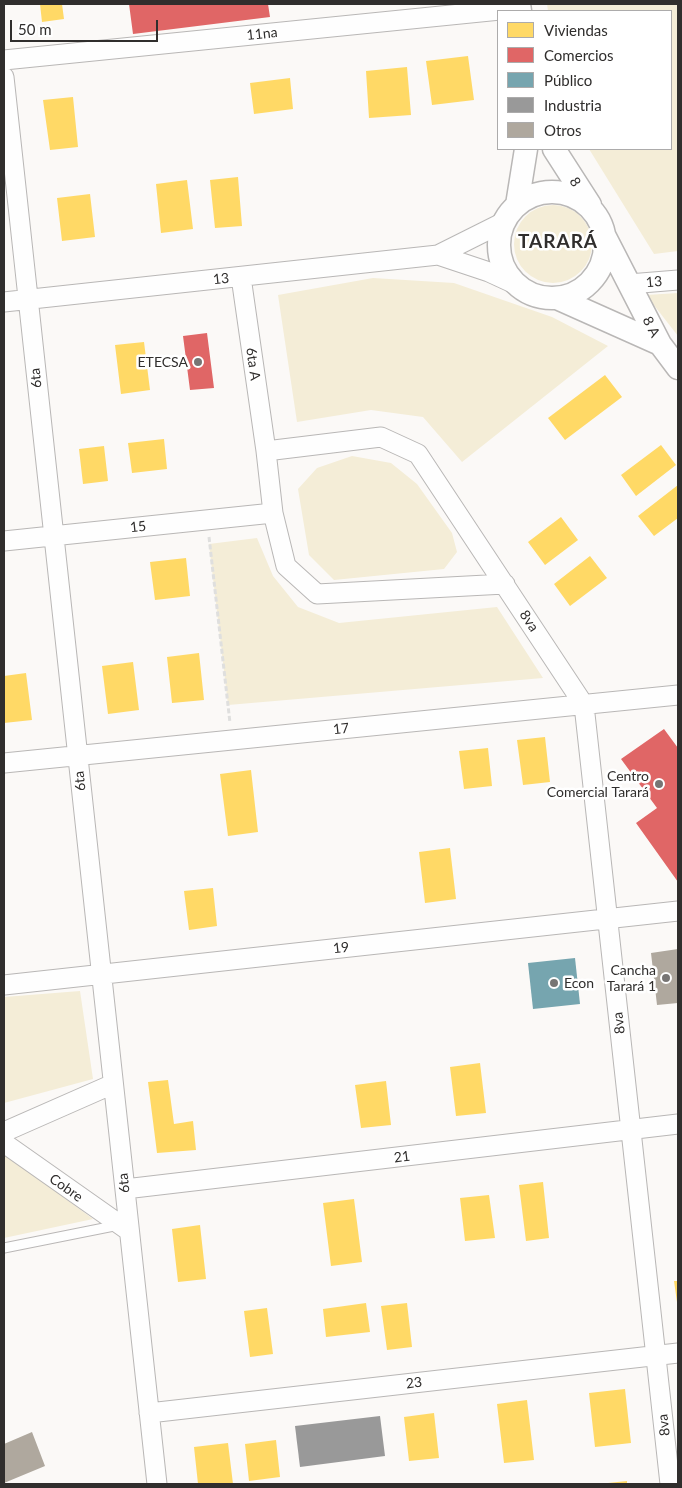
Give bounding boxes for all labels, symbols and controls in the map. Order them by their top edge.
scale bar [12,10,160,42]
legend [497,10,672,150]
text: 50 m [18,20,52,38]
text: Viviendas [544,21,608,39]
street label: 11na [246,24,278,44]
text: Comercios [544,46,614,64]
text: Público [544,71,592,89]
text: Industria [544,96,602,114]
text: Otros [544,121,582,139]
street label: 8 [566,174,584,190]
district label: TARARÁ [517,231,599,253]
street label: 13 [212,270,230,288]
street label: 13 [645,273,663,291]
street label: 8 A [639,314,663,340]
street label: 6ta A [242,346,264,382]
place label: ETECSA [138,354,188,370]
marker: ETECSA [192,356,204,368]
street label: 6ta [27,367,45,389]
street label: 15 [129,518,147,536]
street label: 8va [516,607,542,635]
street label: 17 [332,720,350,738]
place label: Centro Comercial Tarará [547,768,649,800]
street label: 6ta [71,770,89,792]
marker: Centro Comercial Tarará [653,778,665,790]
street label: 19 [332,939,350,957]
place label: Cancha Tarará 1 [607,962,656,994]
marker: Cancha Tarará 1 [660,972,672,984]
place label: Econ [564,975,594,991]
marker: Econ [548,977,560,989]
street label: 8va [609,1011,629,1035]
street label: 21 [393,1148,411,1166]
street label: Cobre [46,1170,86,1206]
street label: 6ta [115,1172,133,1194]
street label: 23 [405,1374,423,1392]
street label: 8va [654,1413,674,1437]

